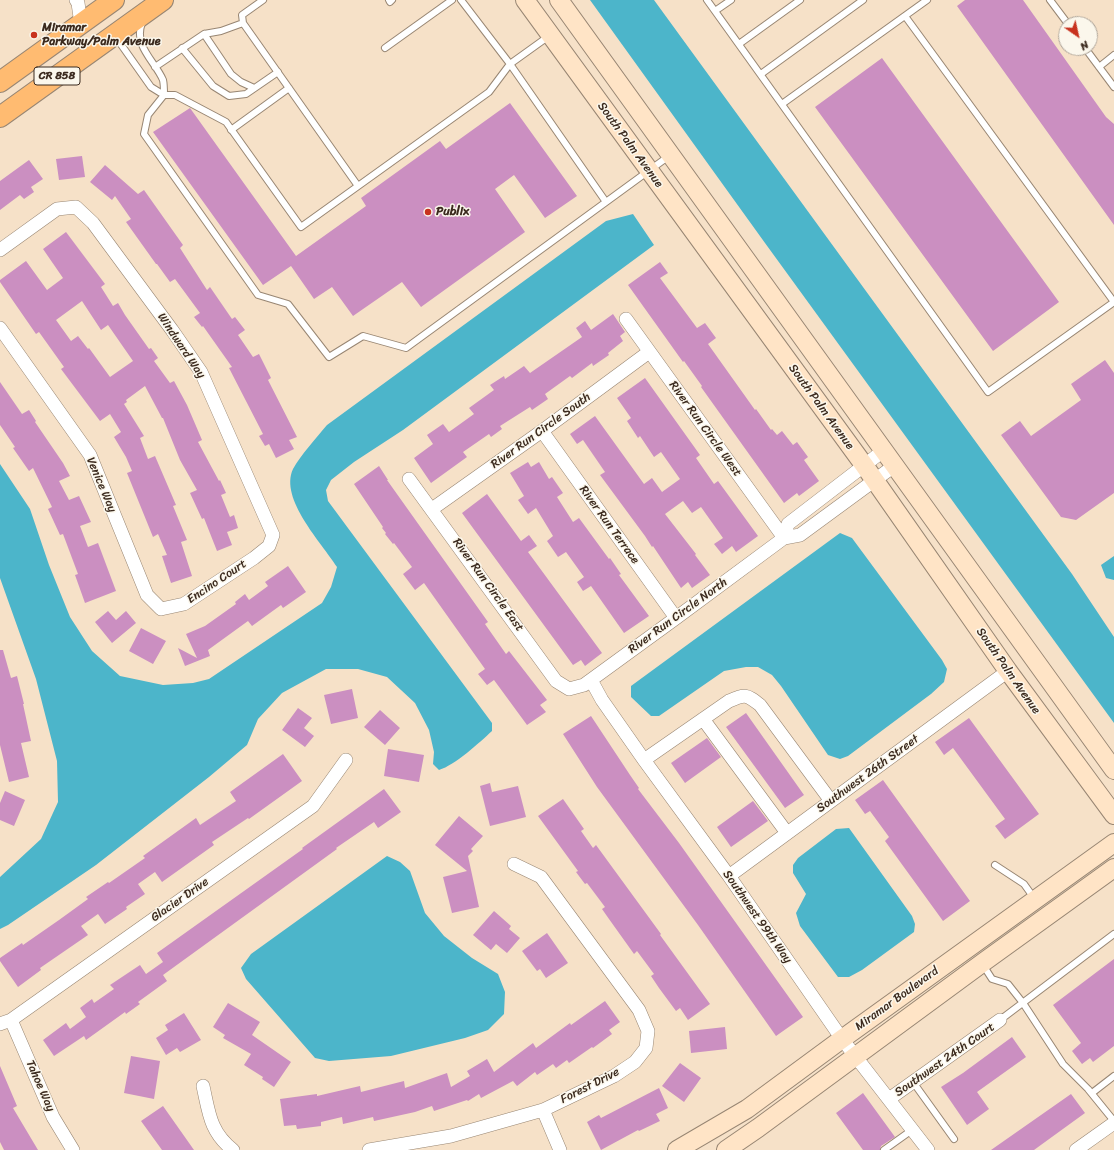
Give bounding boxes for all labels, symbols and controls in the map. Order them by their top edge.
north arrow [1058,16,1098,56]
place label: Miramar Parkway/Palm Avenue [42,21,160,49]
marker: Miramar Parkway/Palm Avenue [29,30,39,40]
text: N [1076,36,1093,56]
road number: CR 858 [34,67,80,85]
street label: South Palm Avenue [594,99,666,191]
place label: Publix [436,205,469,219]
marker: Publix [423,207,433,217]
street label: Windward Way [154,311,208,381]
street label: South Palm Avenue [785,361,857,453]
street label: River Run Circle West [666,379,744,479]
street label: River Run Circle South [488,390,594,472]
street label: Venice Way [83,455,119,515]
street label: River Run Terrace [576,483,642,567]
street label: River Run Circle East [449,536,527,634]
street label: Encino Court [185,557,249,607]
street label: River Run Circle North [626,575,730,657]
street label: South Palm Avenue [973,625,1043,717]
street label: Southwest 26th Street [814,732,922,816]
street label: Southwest 99th Way [719,868,795,966]
street label: Glacier Drive [148,875,212,925]
street label: Miramar Boulevard [853,964,941,1034]
street label: Southwest 24th Court [892,1020,998,1100]
street label: Tahoe Way [22,1058,58,1114]
street label: Forest Drive [558,1065,622,1107]

